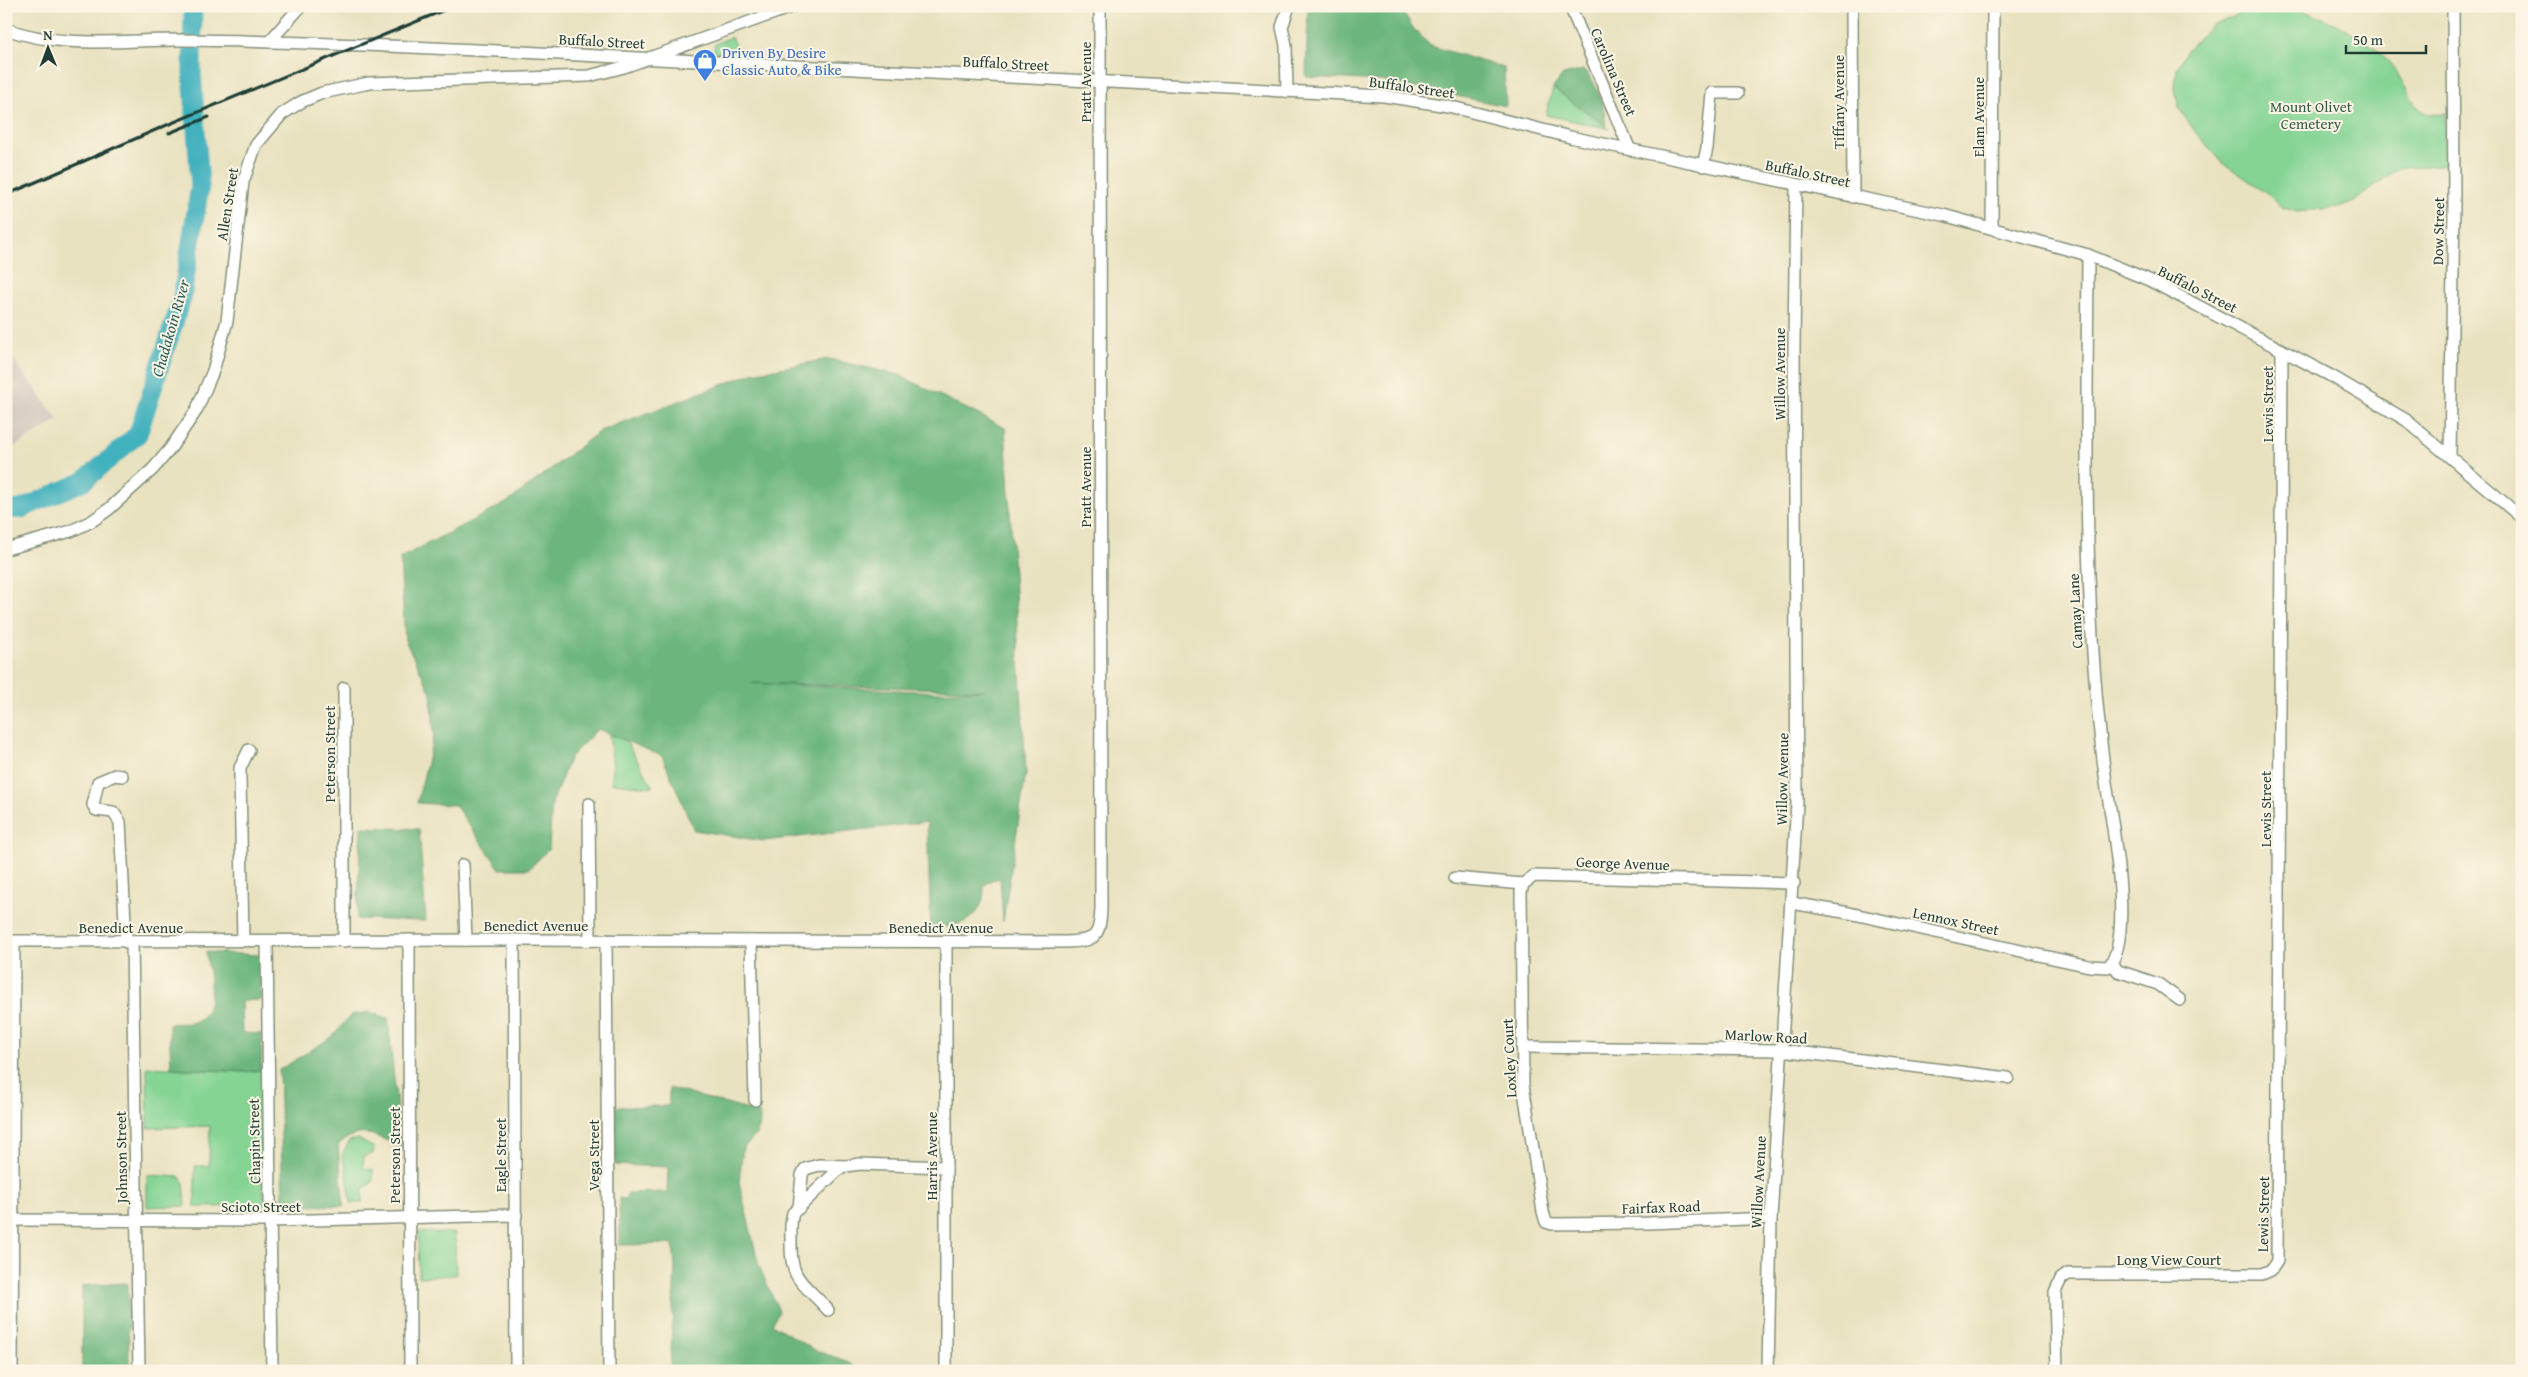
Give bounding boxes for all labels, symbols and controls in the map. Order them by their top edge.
north arrow [22,22,72,72]
scale bar [2346,22,2426,54]
text: N [43,25,53,45]
street label: Carolina Street [1586,25,1642,120]
street label: Buffalo Street [558,28,646,54]
text: 50 m [2353,29,2384,50]
street label: Pratt Avenue [1075,41,1096,123]
place label: Driven By Desire Classic Auto & Bike [722,42,842,80]
shop icon: Driven By Desire Classic Auto & Bike [692,48,718,82]
street label: Buffalo Street [962,50,1050,76]
street label: Tiffany Avenue [1828,55,1849,149]
street label: Buffalo Street [1368,71,1457,104]
street label: Elam Avenue [1968,77,1989,157]
park label: Mount Olivet Cemetery [2270,96,2353,134]
street label: Buffalo Street [1764,154,1853,192]
street label: Allen Street [211,165,243,242]
street label: Dow Street [2427,196,2449,265]
street label: Buffalo Street [2155,260,2242,318]
water label: Chadakoin River [145,276,196,379]
street label: Willow Avenue [1769,328,1790,420]
street label: Lewis Street [2257,365,2278,442]
street label: Pratt Avenue [1075,446,1096,528]
street label: Camay Lane [2063,573,2087,649]
street label: Peterson Street [319,705,340,802]
street label: Willow Avenue [1771,732,1793,826]
street label: Lewis Street [2255,770,2276,847]
street label: George Avenue [1576,851,1670,875]
street label: Lennox Street [1911,902,2002,941]
street label: Benedict Avenue [484,915,588,936]
street label: Benedict Avenue [79,917,183,938]
street label: Benedict Avenue [889,917,993,938]
street label: Loxley Court [1496,1017,1522,1098]
street label: Marlow Road [1724,1023,1808,1049]
street label: Chapin Street [243,1097,265,1184]
street label: Peterson Street [384,1106,405,1203]
street label: Johnson Street [110,1110,132,1205]
street label: Harris Avenue [921,1112,942,1200]
street label: Eagle Street [490,1117,511,1192]
street label: Vega Street [583,1118,604,1191]
street label: Willow Avenue [1745,1135,1771,1229]
street label: Lewis Street [2252,1175,2274,1252]
street label: Fairfax Road [1621,1195,1701,1219]
street label: Scioto Street [221,1196,302,1217]
street label: Long View Court [2117,1249,2222,1270]

